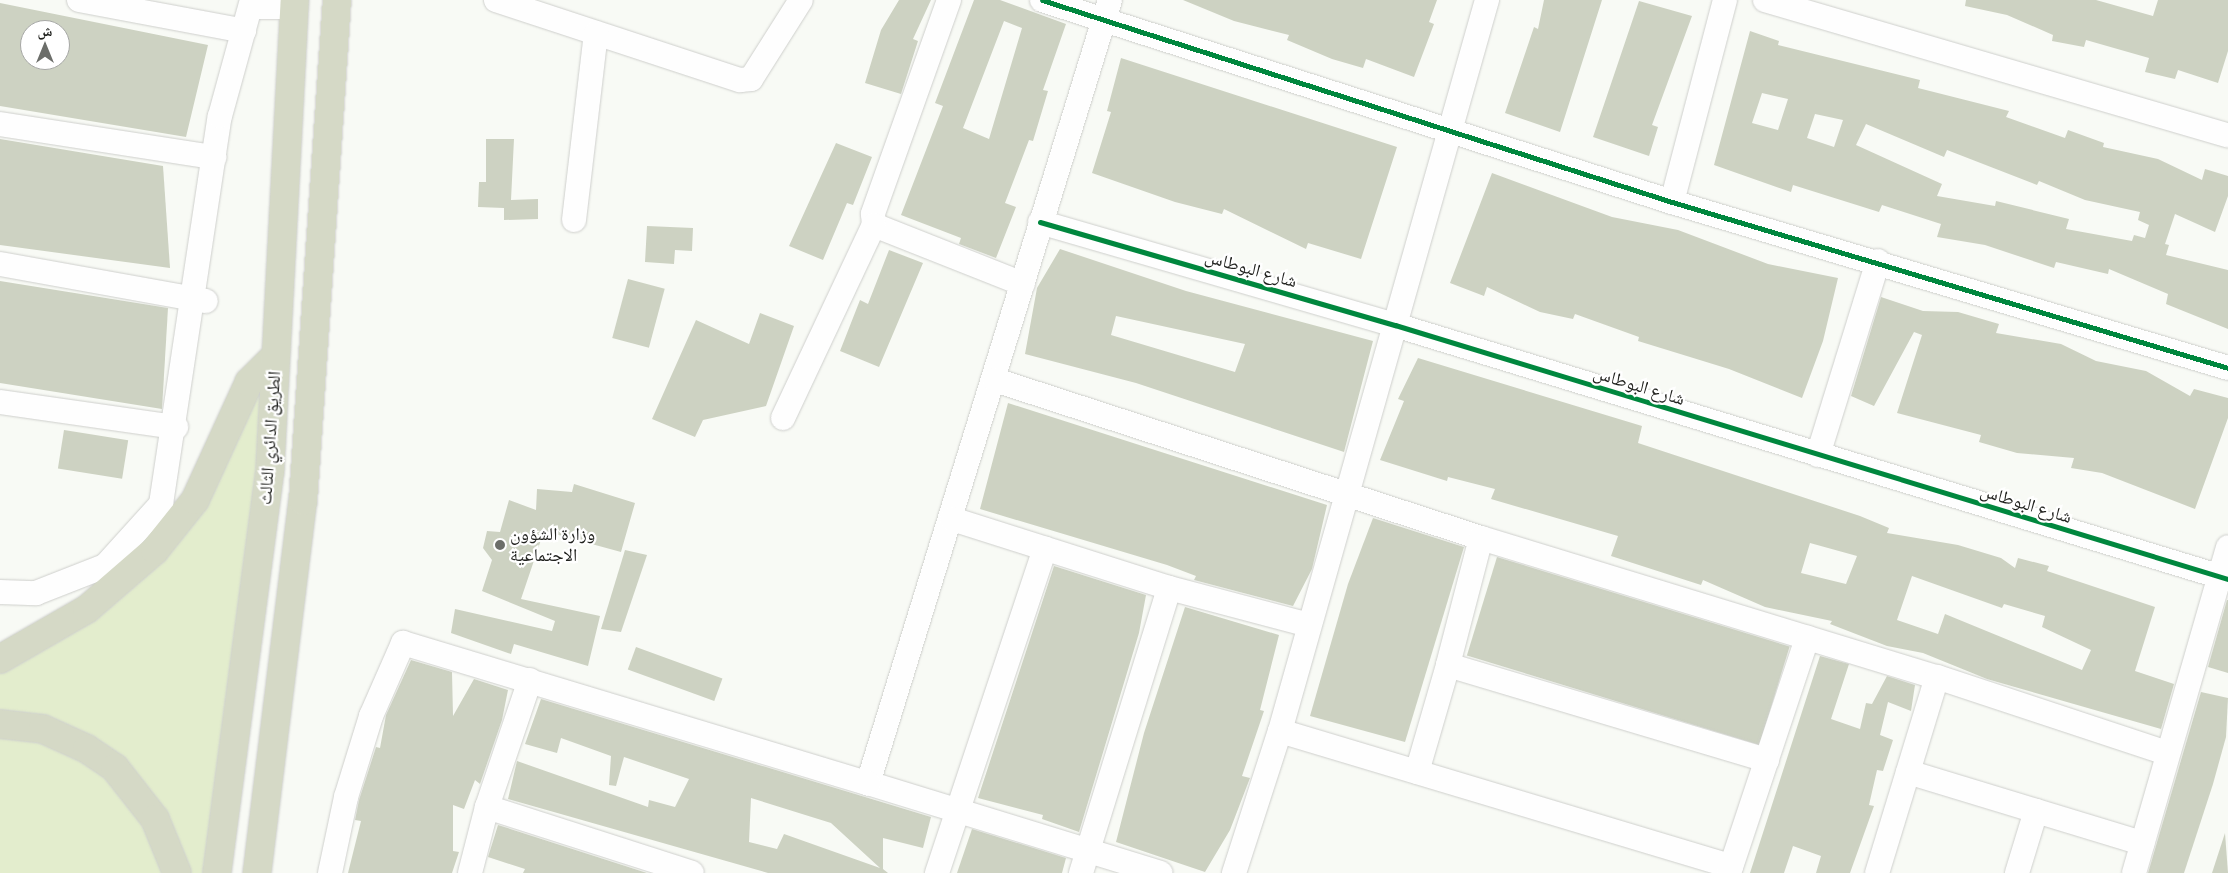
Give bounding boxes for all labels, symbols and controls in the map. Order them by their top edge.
north arrow [20,20,70,70]
text: ش [38,22,52,40]
street label: شارع البوطاس [1203,246,1299,292]
street label: شارع البوطاس [1591,362,1687,410]
street label: الطريق الدائري الثالث [255,370,285,506]
street label: شارع البوطاس [1978,480,2074,528]
place label: وزارة الشؤون الاجتماعية [510,524,595,566]
marker: وزارة الشؤون الاجتماعية [494,539,506,551]

